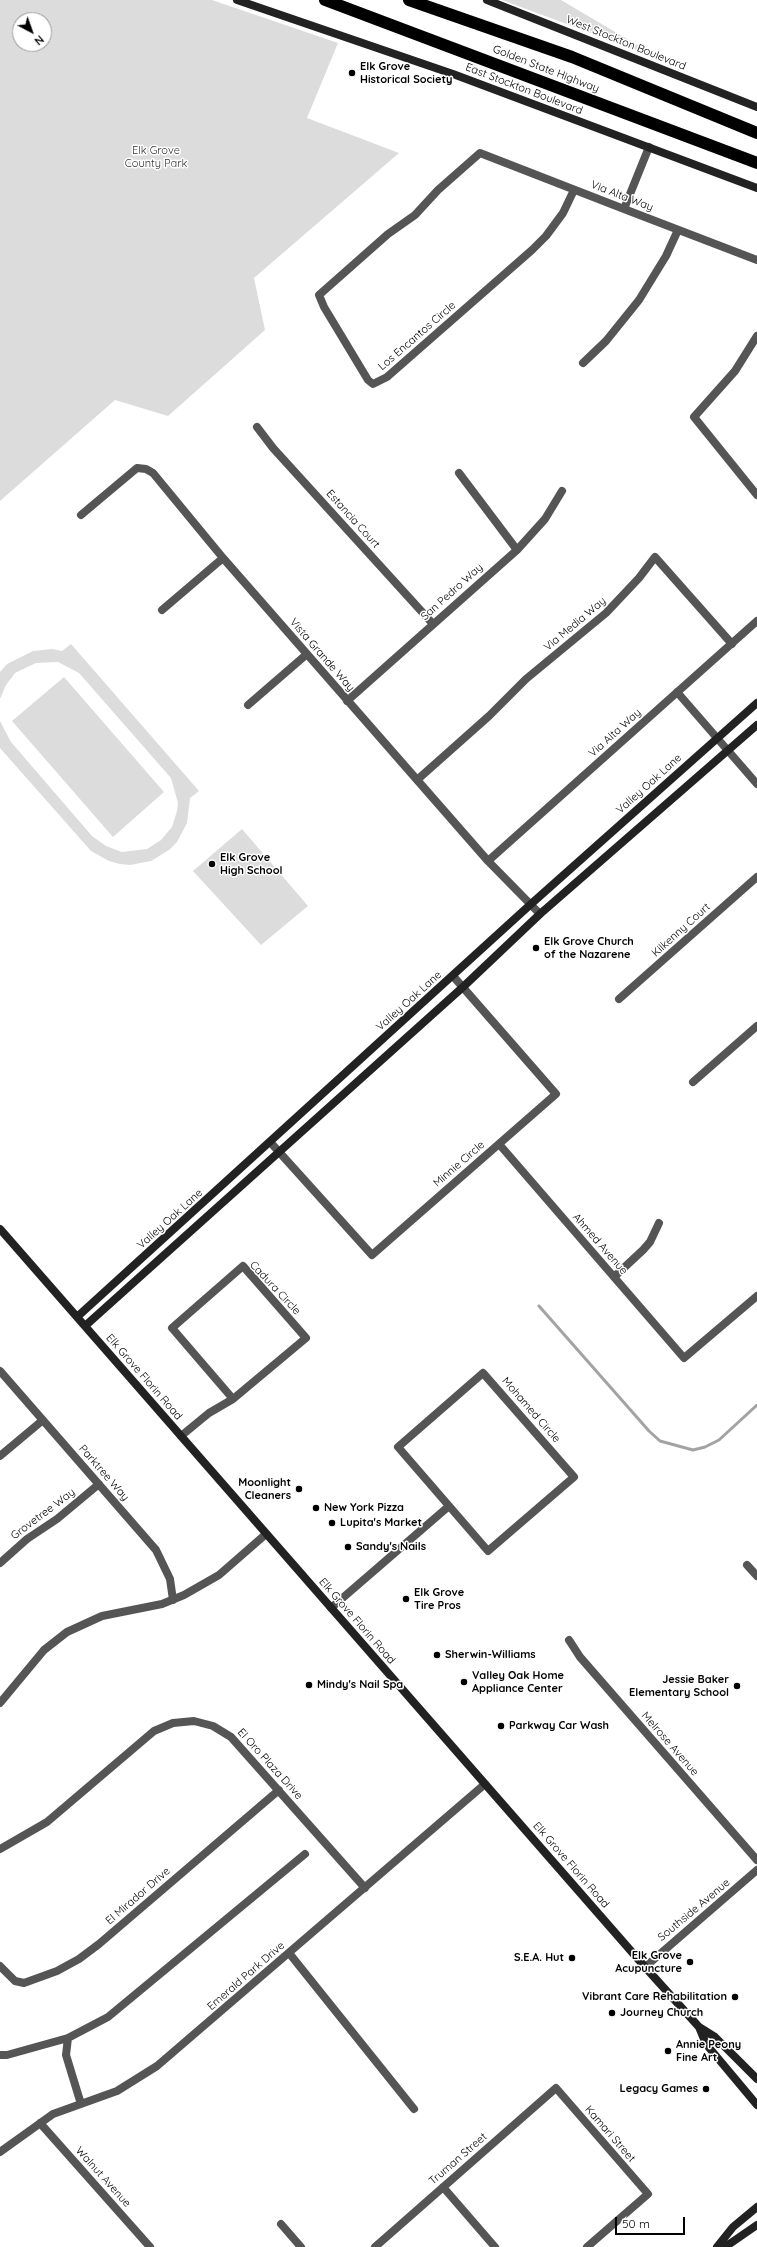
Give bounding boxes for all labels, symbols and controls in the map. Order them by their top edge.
north arrow [12,12,52,52]
street label: West Stockton Boulevard [564,13,688,73]
text: N [32,32,47,48]
street label: Golden State Highway [491,43,601,95]
place label: Elk Grove Historical Society [360,60,452,86]
street label: East Stockton Boulevard [464,61,584,117]
marker: Elk Grove Historical Society [347,68,357,78]
park label: Elk Grove County Park [125,144,187,170]
street label: Via Alta Way [589,178,655,214]
street label: Los Encantos Circle [376,299,458,373]
street label: Estancia Court [323,487,383,551]
street label: San Pedro Way [418,561,486,623]
street label: Via Media Way [541,594,609,654]
street label: Vista Grande Way [287,616,357,694]
street label: Via Alta Way [586,706,644,760]
street label: Valley Oak Lane [614,751,684,817]
place label: Elk Grove High School [220,851,282,877]
marker: Elk Grove High School [207,859,217,869]
street label: Kilkenny Court [649,900,713,960]
place label: Elk Grove Church of the Nazarene [544,935,634,961]
marker: Elk Grove Church of the Nazarene [531,943,541,953]
street label: Valley Oak Lane [374,968,444,1034]
street label: Minnie Circle [431,1138,487,1190]
street label: Valley Oak Lane [135,1186,205,1252]
street label: Ahmed Avenue [570,1211,630,1277]
street label: Cadura Circle [247,1258,303,1318]
street label: Elk Grove Florin Road [103,1331,185,1423]
street label: Mohamed Circle [499,1375,563,1445]
street label: Parktree Way [76,1442,132,1504]
place label: Moonlight Cleaners [238,1476,291,1502]
marker: Moonlight Cleaners [294,1484,304,1494]
street label: Grovetree Way [8,1486,78,1542]
place label: New York Pizza [324,1501,404,1515]
marker: New York Pizza [311,1503,321,1513]
place label: Lupita's Market [340,1516,422,1530]
marker: Lupita's Market [327,1518,337,1528]
place label: Sandy's Nails [356,1540,426,1554]
marker: Sandy's Nails [343,1542,353,1552]
street label: Elk Grove Florin Road [316,1575,398,1667]
place label: Elk Grove Tire Pros [414,1586,464,1612]
marker: Elk Grove Tire Pros [401,1594,411,1604]
place label: Sherwin-Williams [445,1648,536,1662]
marker: Sherwin-Williams [432,1650,442,1660]
place label: Valley Oak Home Appliance Center [472,1669,564,1695]
place label: Jessie Baker Elementary School [629,1673,729,1699]
marker: Valley Oak Home Appliance Center [459,1677,469,1687]
place label: Mindy's Nail Spa [317,1678,403,1692]
marker: Mindy's Nail Spa [304,1680,314,1690]
marker: Jessie Baker Elementary School [732,1681,742,1691]
street label: Melrose Avenue [639,1709,701,1779]
place label: Parkway Car Wash [509,1719,609,1733]
marker: Parkway Car Wash [496,1721,506,1731]
street label: El Oro Plaza Drive [235,1726,305,1802]
street label: Elk Grove Florin Road [530,1819,612,1911]
street label: El Mirador Drive [103,1864,173,1928]
street label: Southside Avenue [655,1876,733,1944]
street label: Emerald Park Drive [205,1939,287,2013]
place label: Elk Grove Acupuncture [615,1949,682,1975]
place label: S.E.A. Hut [514,1951,564,1965]
marker: S.E.A. Hut [567,1953,577,1963]
marker: Elk Grove Acupuncture [685,1957,695,1967]
place label: Vibrant Care Rehabilitation [582,1990,727,2004]
marker: Vibrant Care Rehabilitation [730,1992,740,2002]
place label: Journey Church [620,2006,703,2020]
marker: Journey Church [607,2008,617,2018]
place label: Annie Peony Fine Art [676,2038,741,2064]
marker: Annie Peony Fine Art [663,2046,673,2056]
place label: Legacy Games [620,2082,698,2096]
marker: Legacy Games [701,2084,711,2094]
street label: Kamari Street [582,2103,638,2165]
street label: Truman Street [426,2130,490,2188]
street label: Walnut Avenue [72,2144,134,2210]
scale bar [617,2209,687,2235]
text: 50 m [622,2216,650,2231]

